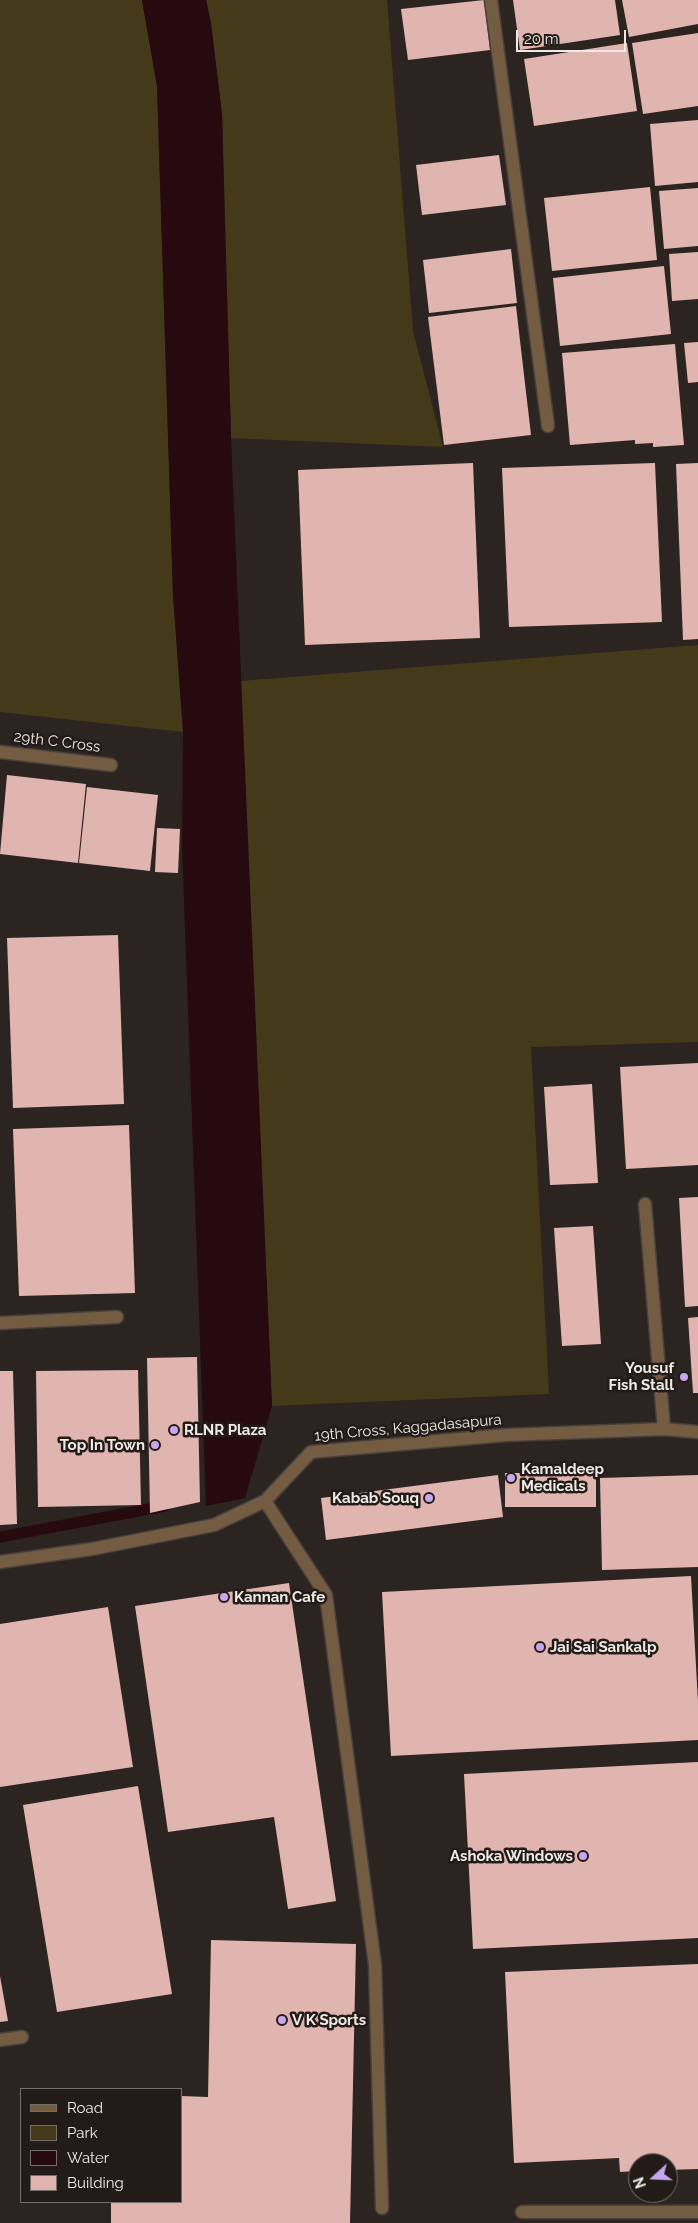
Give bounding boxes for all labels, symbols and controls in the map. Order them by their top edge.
scale bar [518,20,628,52]
text: 20 m [524,30,559,48]
street label: 29th C Cross [13,728,101,756]
place label: Yousuf Fish Stall [609,1359,674,1394]
marker: Yousuf Fish Stall [678,1371,690,1383]
street label: 19th Cross, Kaggadasapura [314,1411,502,1445]
place label: RLNR Plaza [184,1421,266,1439]
marker: RLNR Plaza [168,1424,180,1436]
place label: Top In Town [60,1436,145,1454]
marker: Top In Town [149,1439,161,1451]
place label: Kamaldeep Medicals [521,1460,604,1495]
marker: Kamaldeep Medicals [505,1472,517,1484]
place label: Kabab Souq [332,1489,419,1507]
marker: Kabab Souq [423,1492,435,1504]
place label: Kannan Cafe [234,1588,325,1606]
marker: Kannan Cafe [218,1591,230,1603]
place label: Jai Sai Sankalp [550,1638,656,1656]
marker: Jai Sai Sankalp [534,1641,546,1653]
place label: Ashoka Windows [450,1847,573,1865]
marker: Ashoka Windows [577,1850,589,1862]
place label: V K Sports [292,2011,366,2029]
marker: V K Sports [276,2014,288,2026]
legend [20,2088,182,2203]
text: Road [67,2099,103,2117]
text: Park [67,2124,98,2142]
text: Water [67,2149,109,2167]
north arrow [628,2153,678,2203]
text: Building [67,2174,124,2192]
text: N [630,2175,649,2191]

